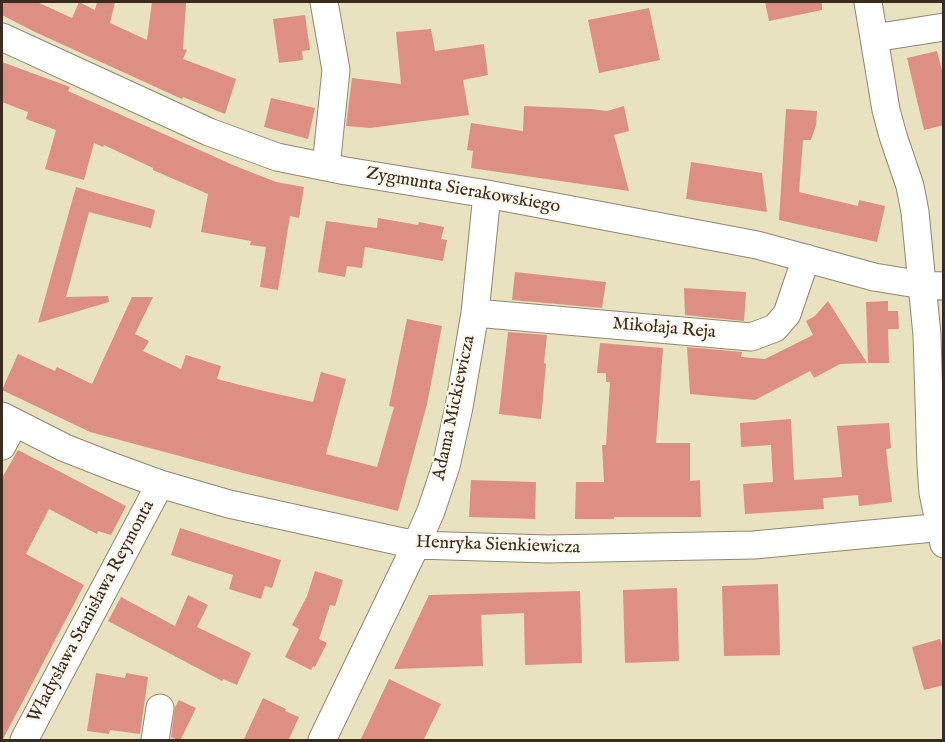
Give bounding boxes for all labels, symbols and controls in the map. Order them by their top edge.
street label: Zygmunta Sierakowskiego [364,163,562,219]
street label: Mikołaja Reja [612,314,716,344]
street label: Adama Mickiewicza [429,334,481,482]
street label: Władysława Stanisława Reymonta [24,497,160,727]
street label: Henryka Sienkiewicza [415,532,581,560]

